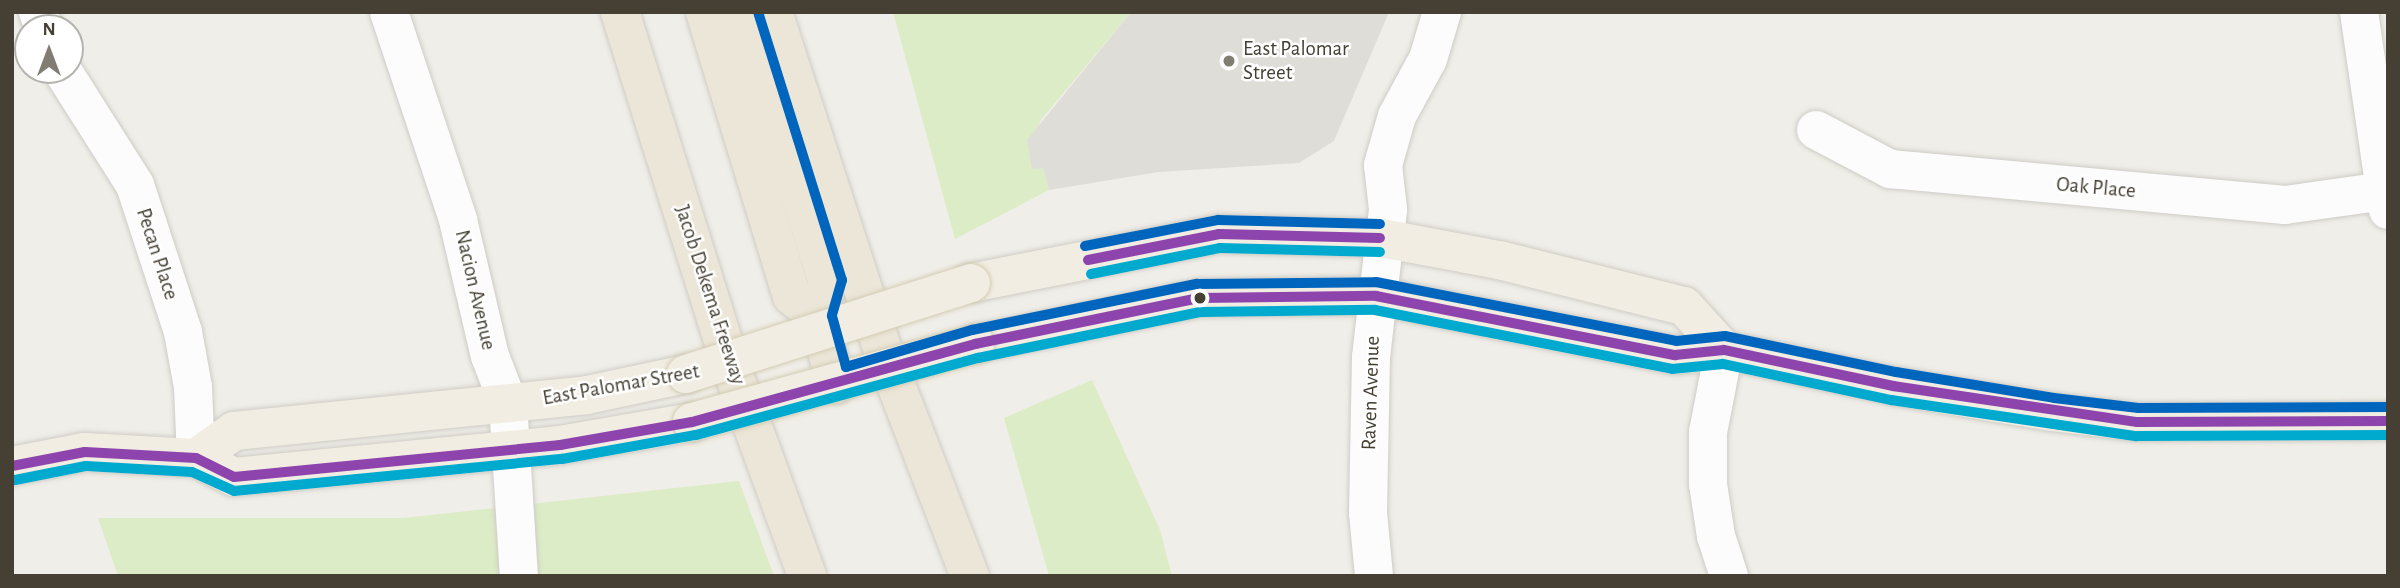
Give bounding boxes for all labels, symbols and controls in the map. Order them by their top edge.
north arrow [14,14,84,84]
text: N [42,20,56,39]
place label: East Palomar Street [1243,36,1349,86]
marker: East Palomar Street [1221,53,1237,69]
street label: Oak Place [2055,172,2137,204]
street label: Jacob Dekema Freeway [669,202,751,388]
street label: Pecan Place [130,205,184,303]
street label: Nacion Avenue [449,228,501,352]
unlabelled marker [1193,291,1207,305]
street label: Raven Avenue [1356,335,1386,451]
street label: East Palomar Street [541,359,701,411]

